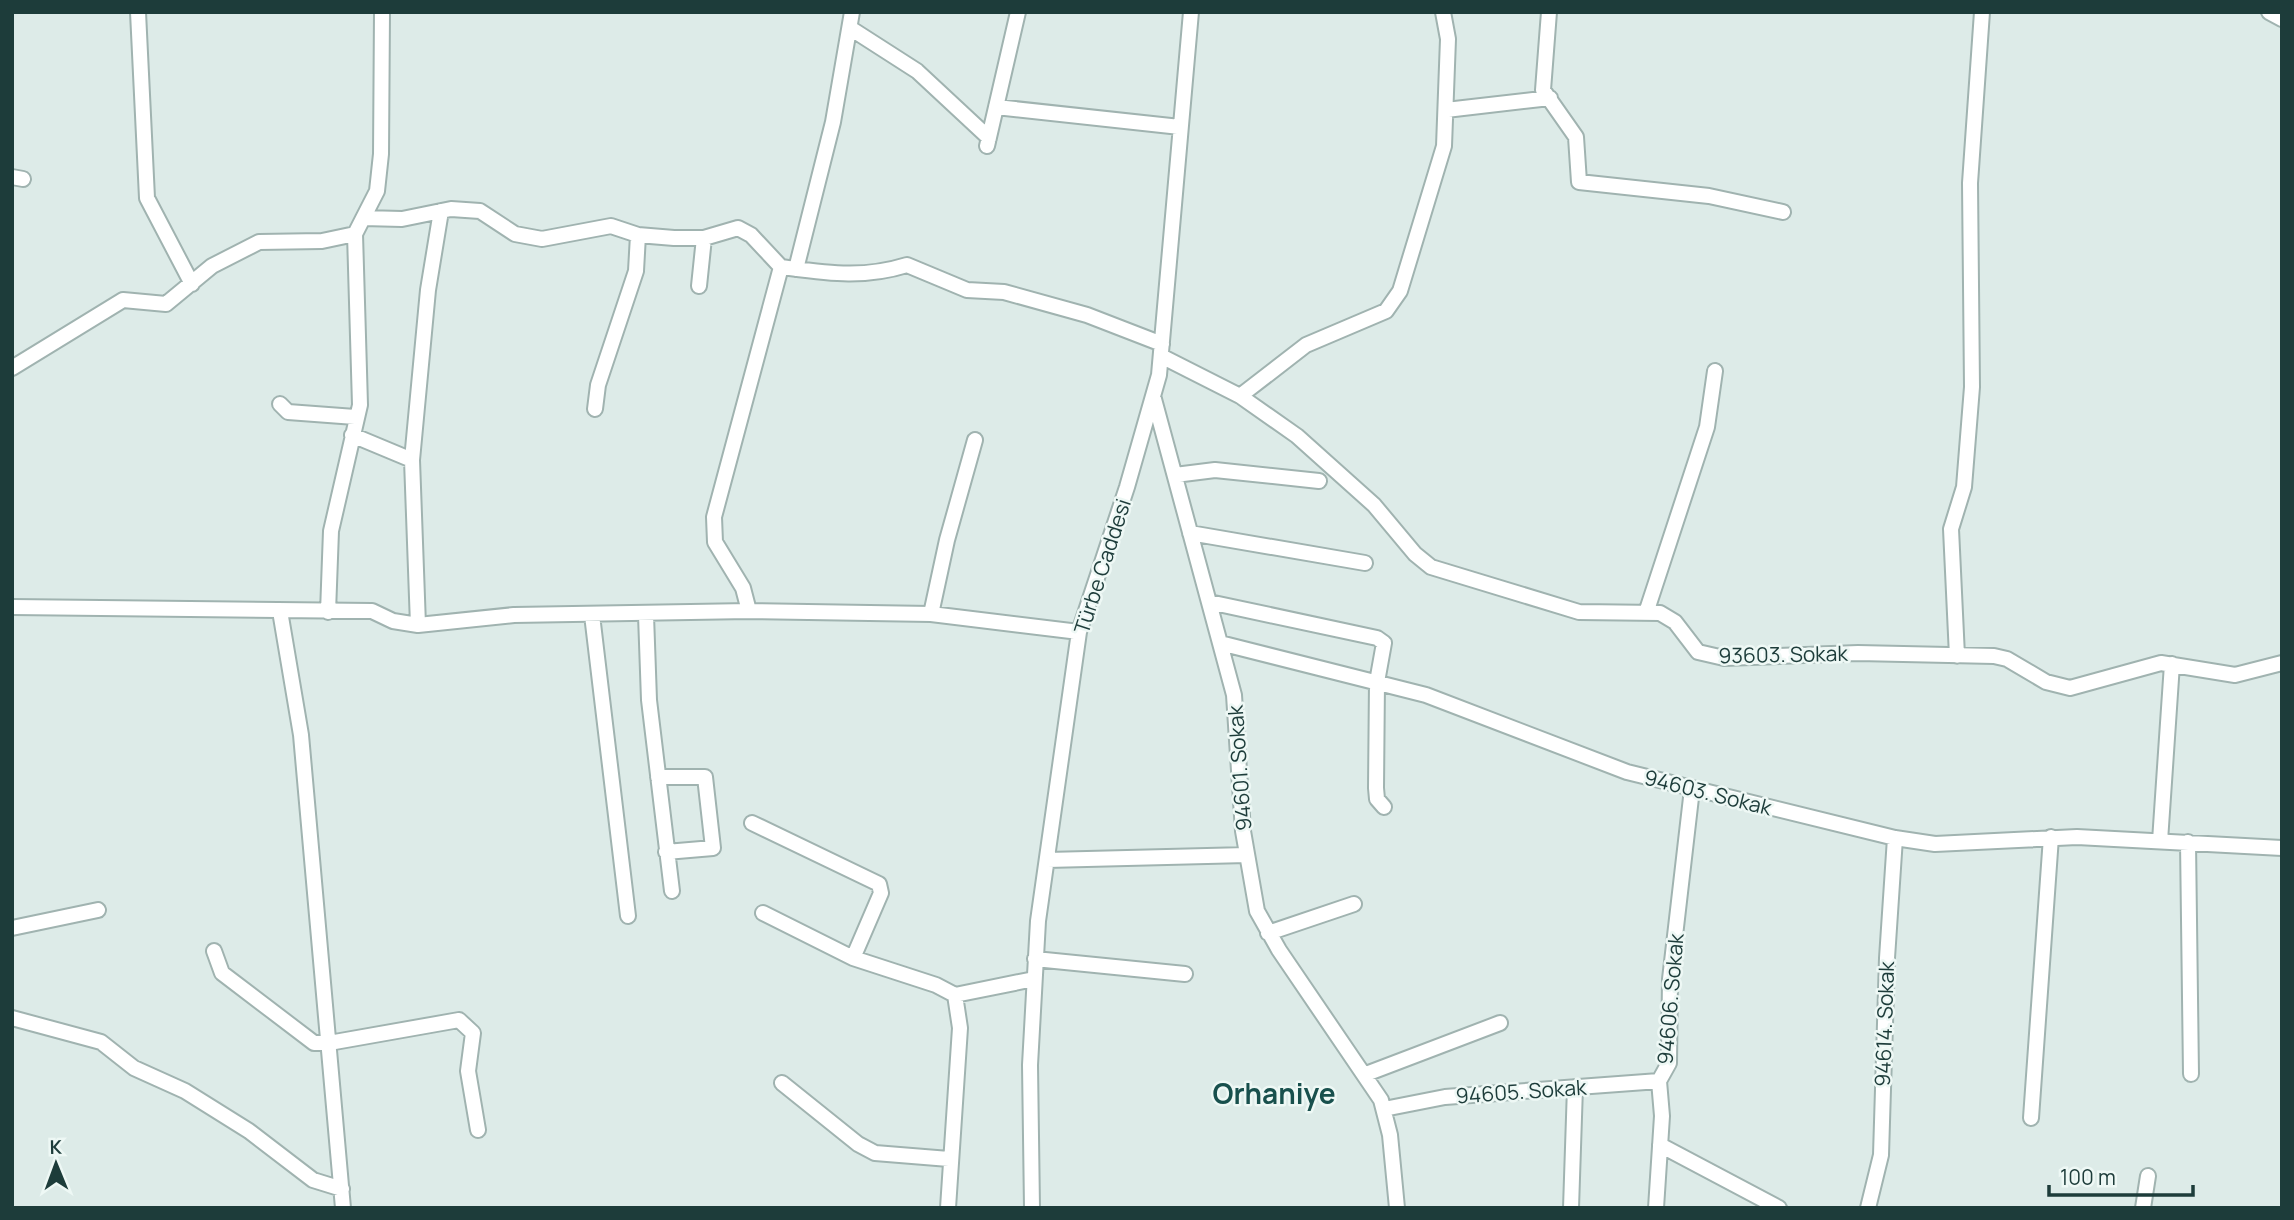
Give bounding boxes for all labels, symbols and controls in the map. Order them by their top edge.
street label: Türbe Caddesi [1067,495,1137,637]
street label: 93603. Sokak [1718,639,1849,669]
street label: 94601. Sokak [1221,704,1257,832]
street label: 94603. Sokak [1641,763,1775,821]
street label: 94606. Sokak [1650,932,1690,1066]
street label: 94614. Sokak [1868,960,1900,1087]
street label: 94605. Sokak [1455,1072,1588,1110]
district label: Orhaniye [1212,1074,1336,1112]
north arrow [21,1129,91,1199]
text: K [49,1134,63,1160]
scale bar [2049,1154,2192,1198]
text: 100 m [2060,1163,2116,1191]

